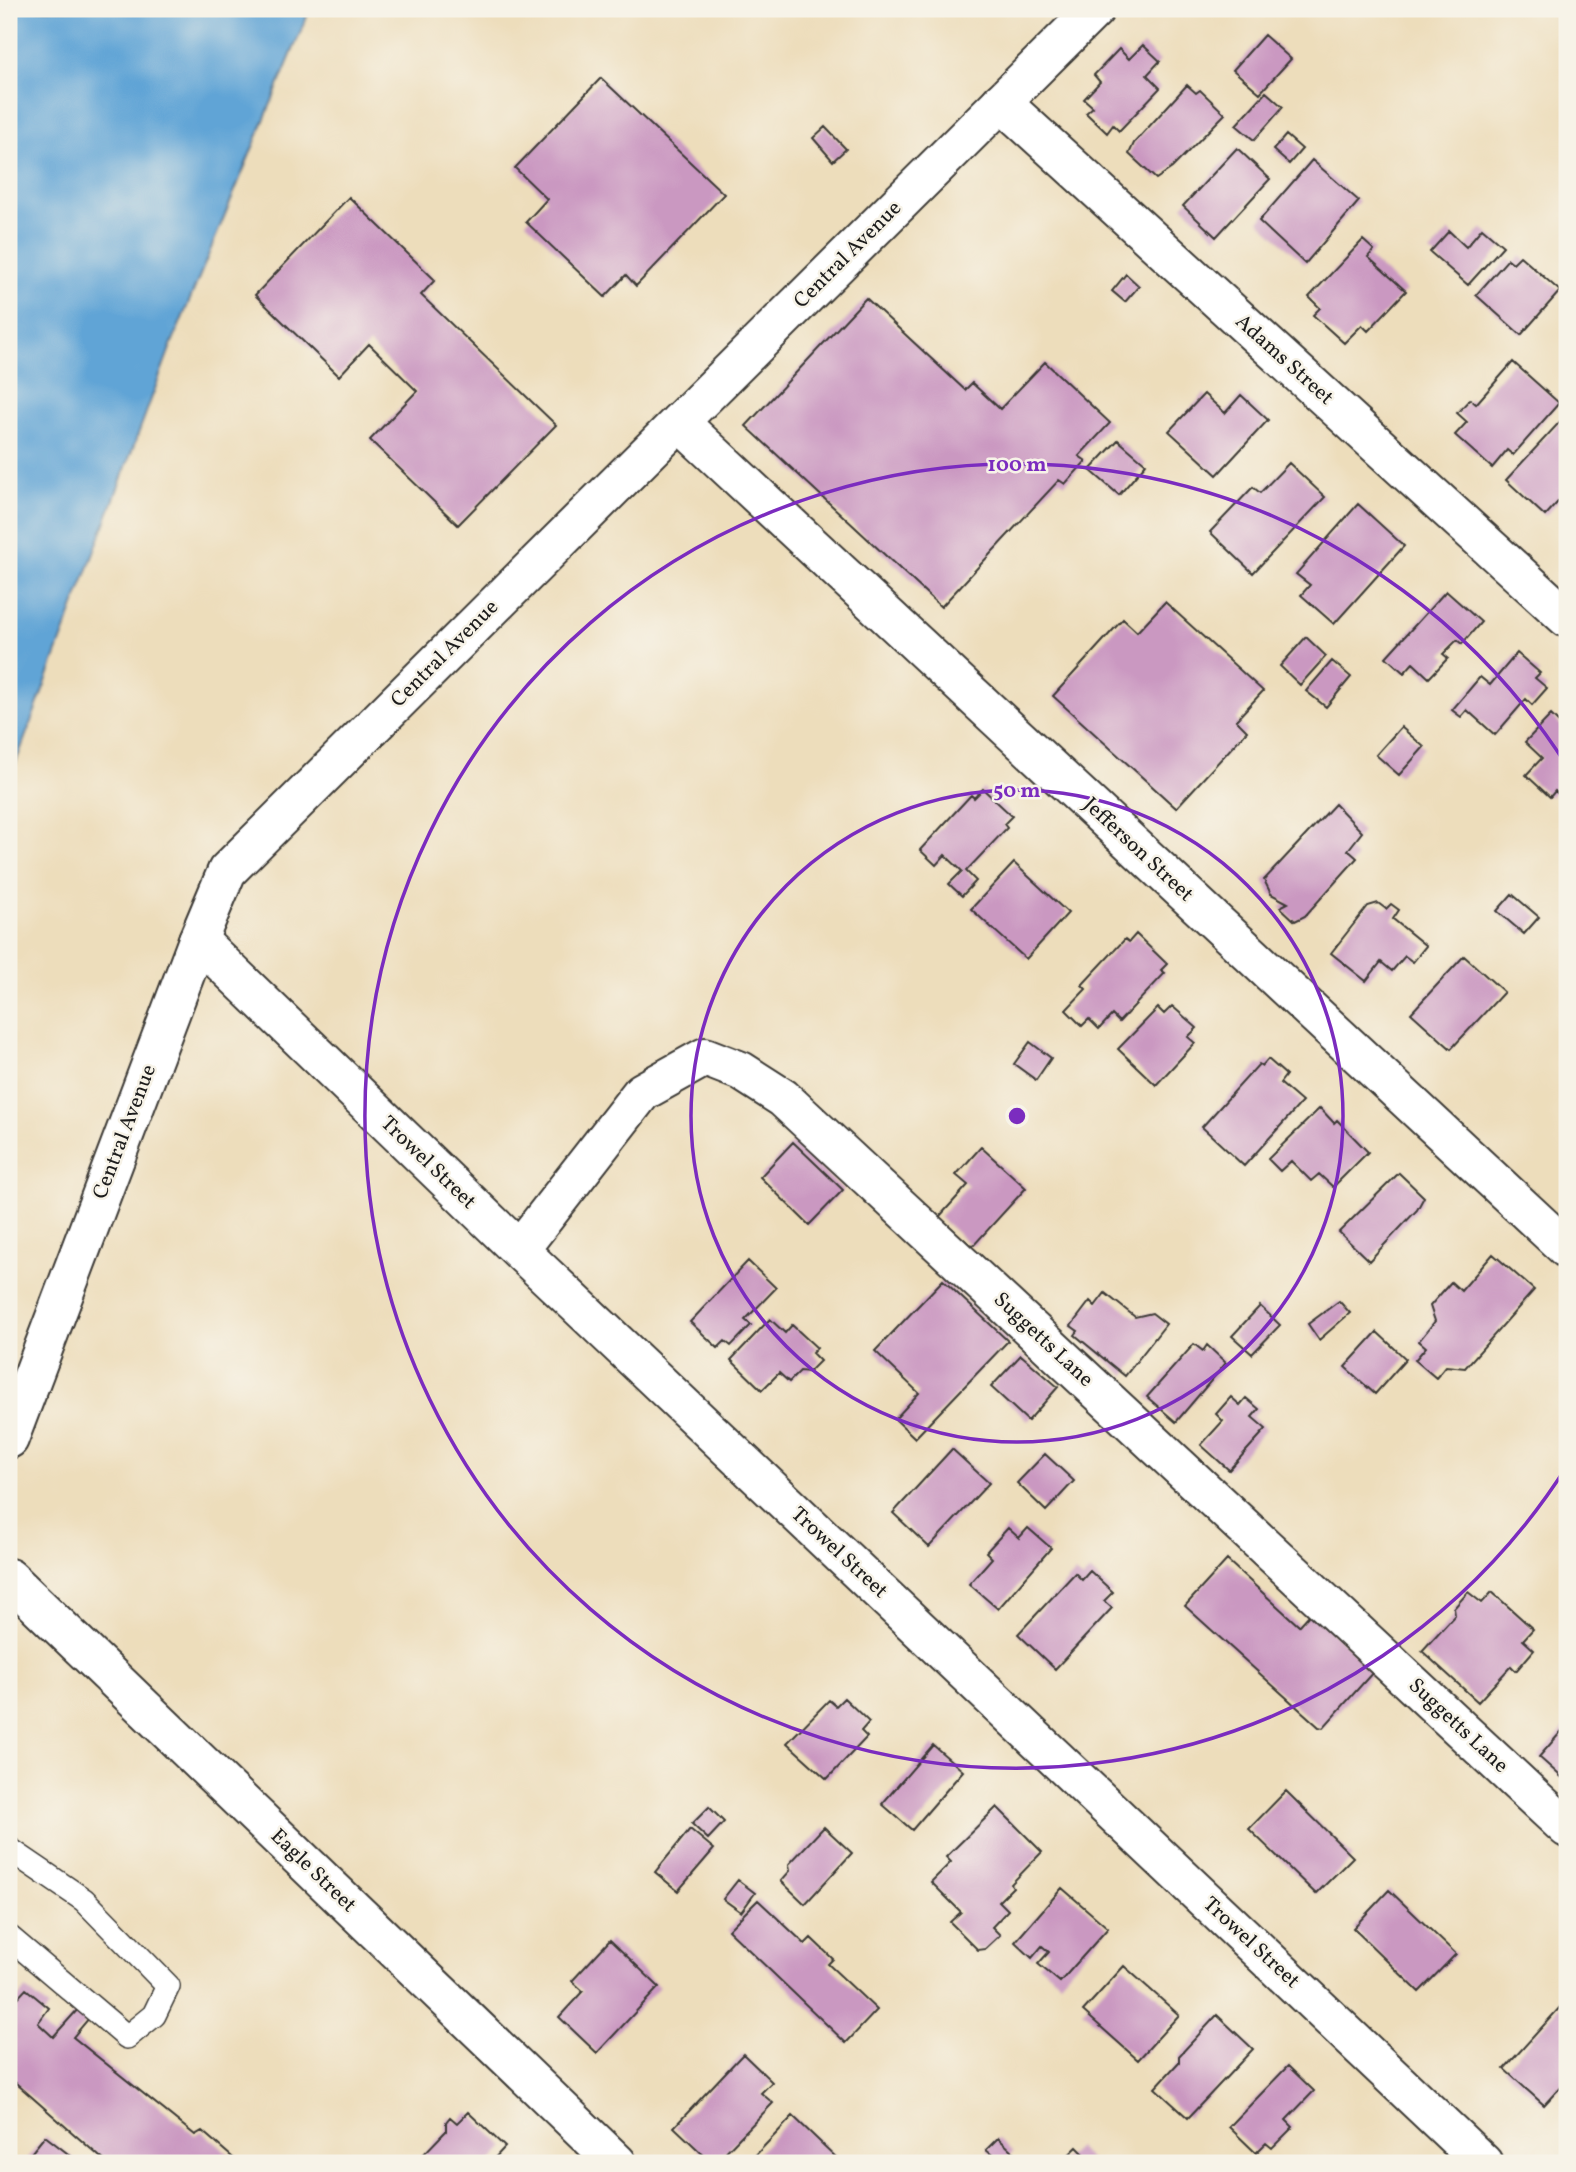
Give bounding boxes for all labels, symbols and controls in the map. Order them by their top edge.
street label: Central Avenue [788,195,908,315]
street label: Adams Street [1228,308,1340,412]
text: 100 m [987,451,1047,480]
street label: Central Avenue [385,594,505,714]
text: 50 m [993,777,1041,806]
street label: Jefferson Street [1076,791,1200,909]
street label: Central Avenue [86,1060,164,1203]
centre of rings [1005,1104,1029,1128]
street label: Trowel Street [374,1110,482,1216]
street label: Suggetts Lane [987,1286,1099,1394]
street label: Trowel Street [784,1501,894,1605]
street label: Suggetts Lane [1402,1672,1514,1780]
street label: Eagle Street [264,1823,362,1919]
street label: Trowel Street [1196,1891,1306,1995]

